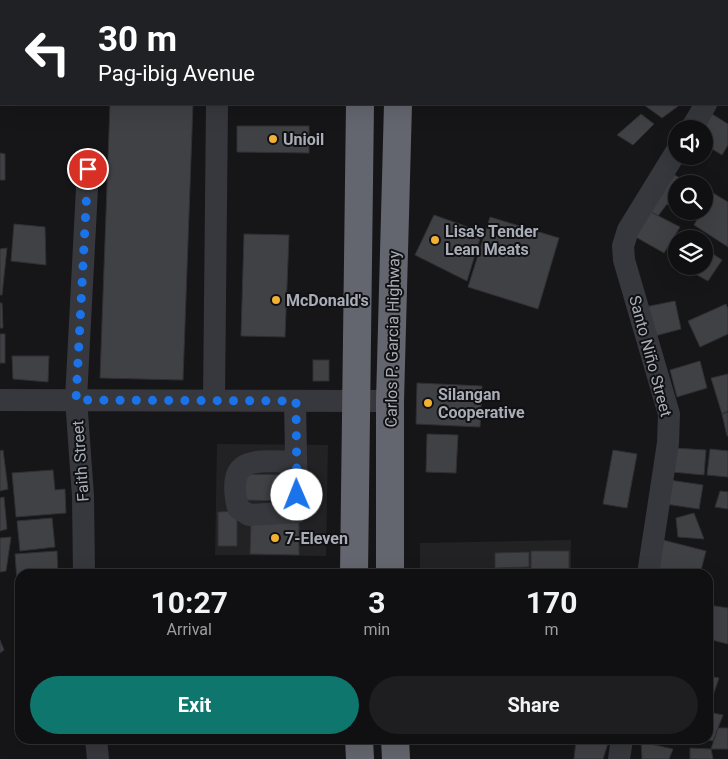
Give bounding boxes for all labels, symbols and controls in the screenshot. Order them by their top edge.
text: 30 m [98,19,177,60]
icon: left [15,20,80,85]
text: Pag-ibig Avenue [98,61,255,86]
map controls [668,120,713,275]
button: sound [668,120,713,165]
place label: Unioil [283,130,324,149]
marker: Unioil [267,133,279,145]
pin [67,148,109,190]
icon: arrive [74,155,102,183]
button: search [668,175,713,220]
place label: Lisa's Tender Lean Meats [445,222,539,259]
button: layers [668,230,713,275]
marker: Lisa's Tender Lean Meats [429,234,441,246]
street label: Carlos P. Garcia Highway [381,250,404,427]
place label: McDonald's [286,291,369,310]
street label: Santo Niño Street [625,293,676,419]
marker: McDonald's [270,294,282,306]
place label: Silangan Cooperative [438,385,525,422]
marker: Silangan Cooperative [422,397,434,409]
street label: Faith Street [68,420,93,502]
position arrow [270,468,322,520]
place label: 7-Eleven [285,529,348,548]
marker: 7-Eleven [269,532,281,544]
text: 10:27 [151,585,228,620]
text: 3 [368,585,385,620]
text: 170 [526,585,577,620]
text: Arrival [167,620,212,639]
text: min [363,620,390,639]
text: m [545,620,559,639]
button: Exit [30,676,359,734]
button: Share [369,676,698,734]

